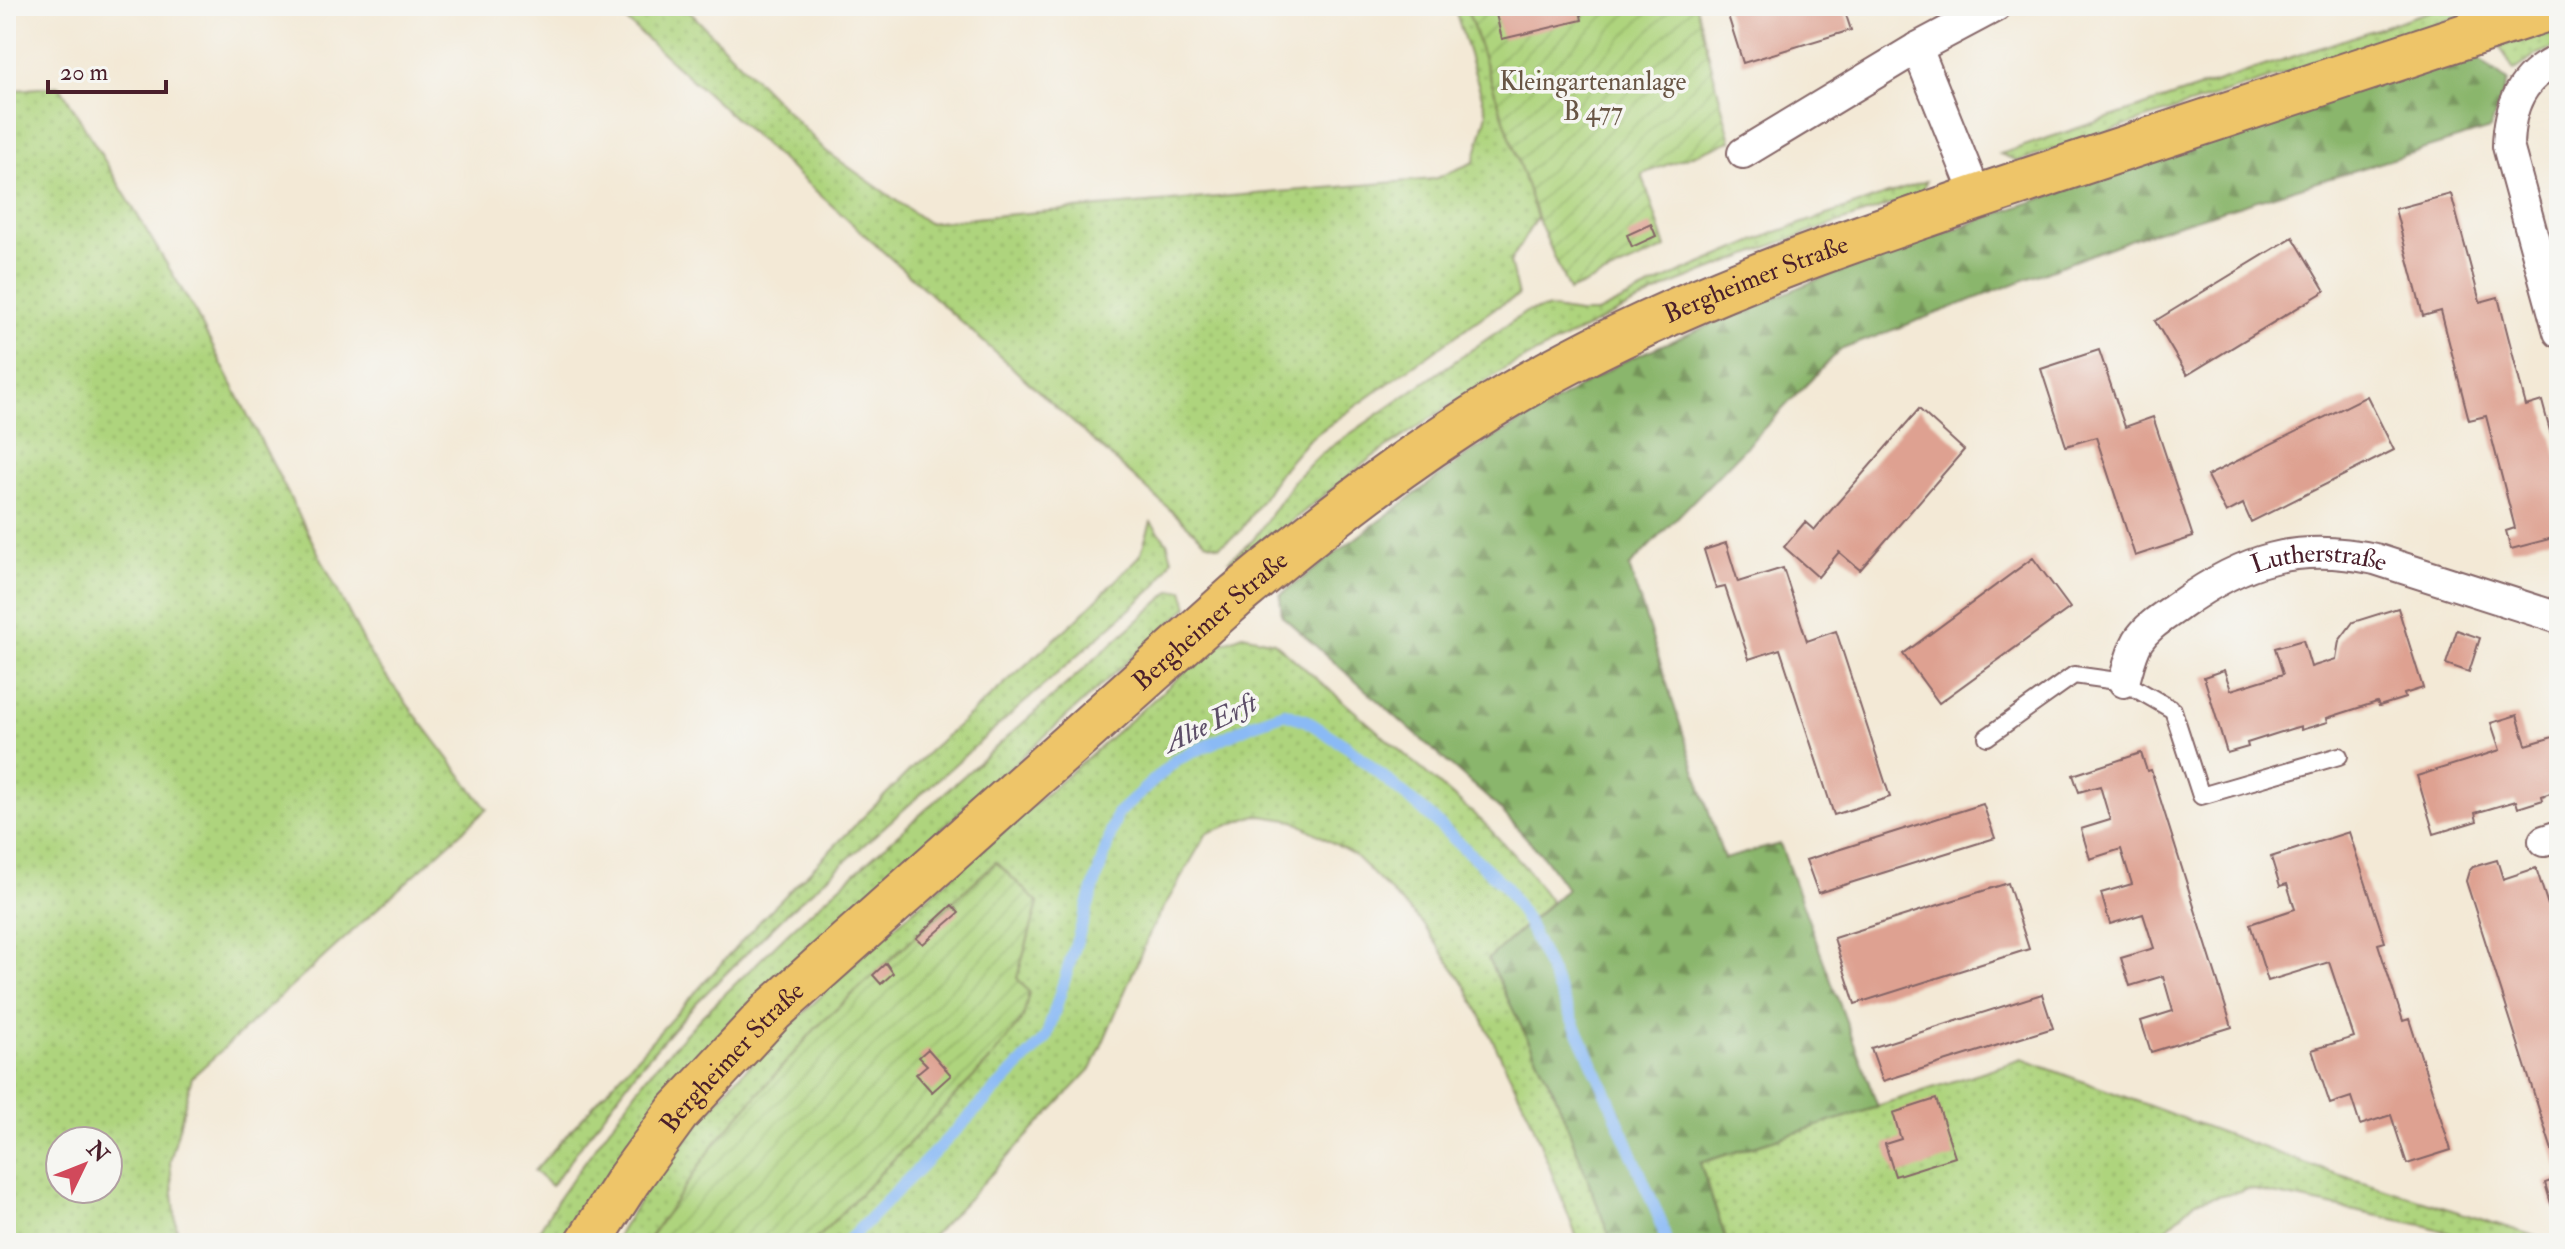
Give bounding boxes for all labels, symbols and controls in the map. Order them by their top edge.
scale bar [48,44,166,94]
text: 20 m [60,57,109,88]
park label: Kleingartenanlage B 477 [1500,66,1687,128]
street label: Bergheimer Straße [1659,228,1853,331]
street label: Lutherstraße [2247,538,2391,581]
street label: Bergheimer Straße [1126,544,1295,698]
water label: Alte Erft [1156,685,1265,762]
street label: Bergheimer Straße [653,975,811,1139]
north arrow [44,1125,124,1205]
text: N [80,1135,115,1169]

